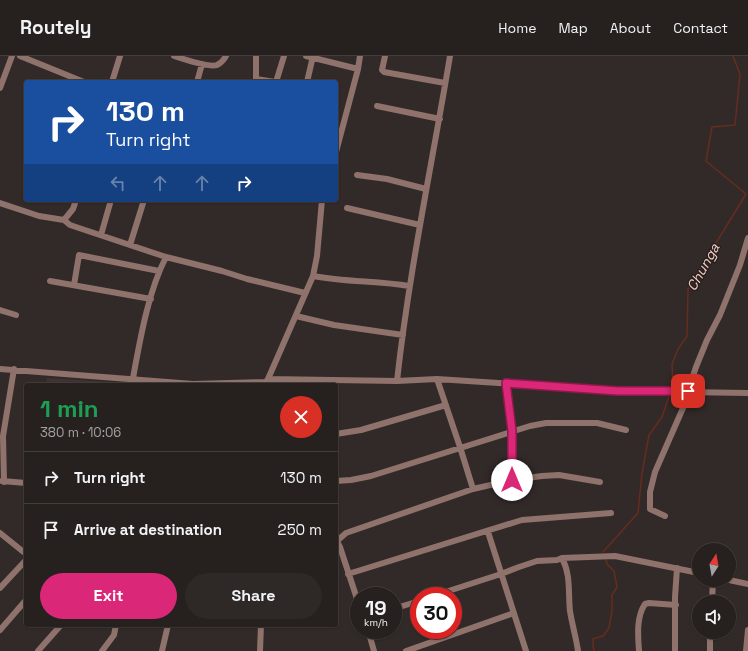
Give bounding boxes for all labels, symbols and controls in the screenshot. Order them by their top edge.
text: Routely [20,15,91,40]
text: Home [498,19,536,37]
text: Map [558,19,588,37]
text: About [610,19,651,37]
text: Contact [673,19,728,37]
text: 130 m [106,93,185,129]
icon: right [40,96,92,148]
text: Turn right [106,128,190,151]
icon: left [107,172,129,194]
icon: ahead [149,172,171,194]
icon: ahead [191,172,213,194]
icon: right [233,172,255,194]
water label: Chunga [683,239,724,294]
pin [671,374,705,408]
icon: arrive [677,380,699,402]
text: 1 min [40,393,99,424]
button: close [280,396,322,438]
text: 380 m · 10:06 [40,424,121,441]
position arrow [491,459,533,501]
icon: right [40,467,62,489]
text: Turn right [74,468,145,487]
text: 130 m [280,468,322,487]
icon: arrive [40,519,62,541]
text: Arrive at destination [74,520,222,539]
text: 250 m [278,520,322,539]
north arrow [692,543,736,587]
map controls [692,543,736,639]
button: Exit [40,573,177,619]
button: Share [185,573,322,619]
speed limit sign: 30 [410,587,462,639]
text: 19 [365,595,387,621]
button: sound [692,595,736,639]
text: km/h [364,616,388,629]

